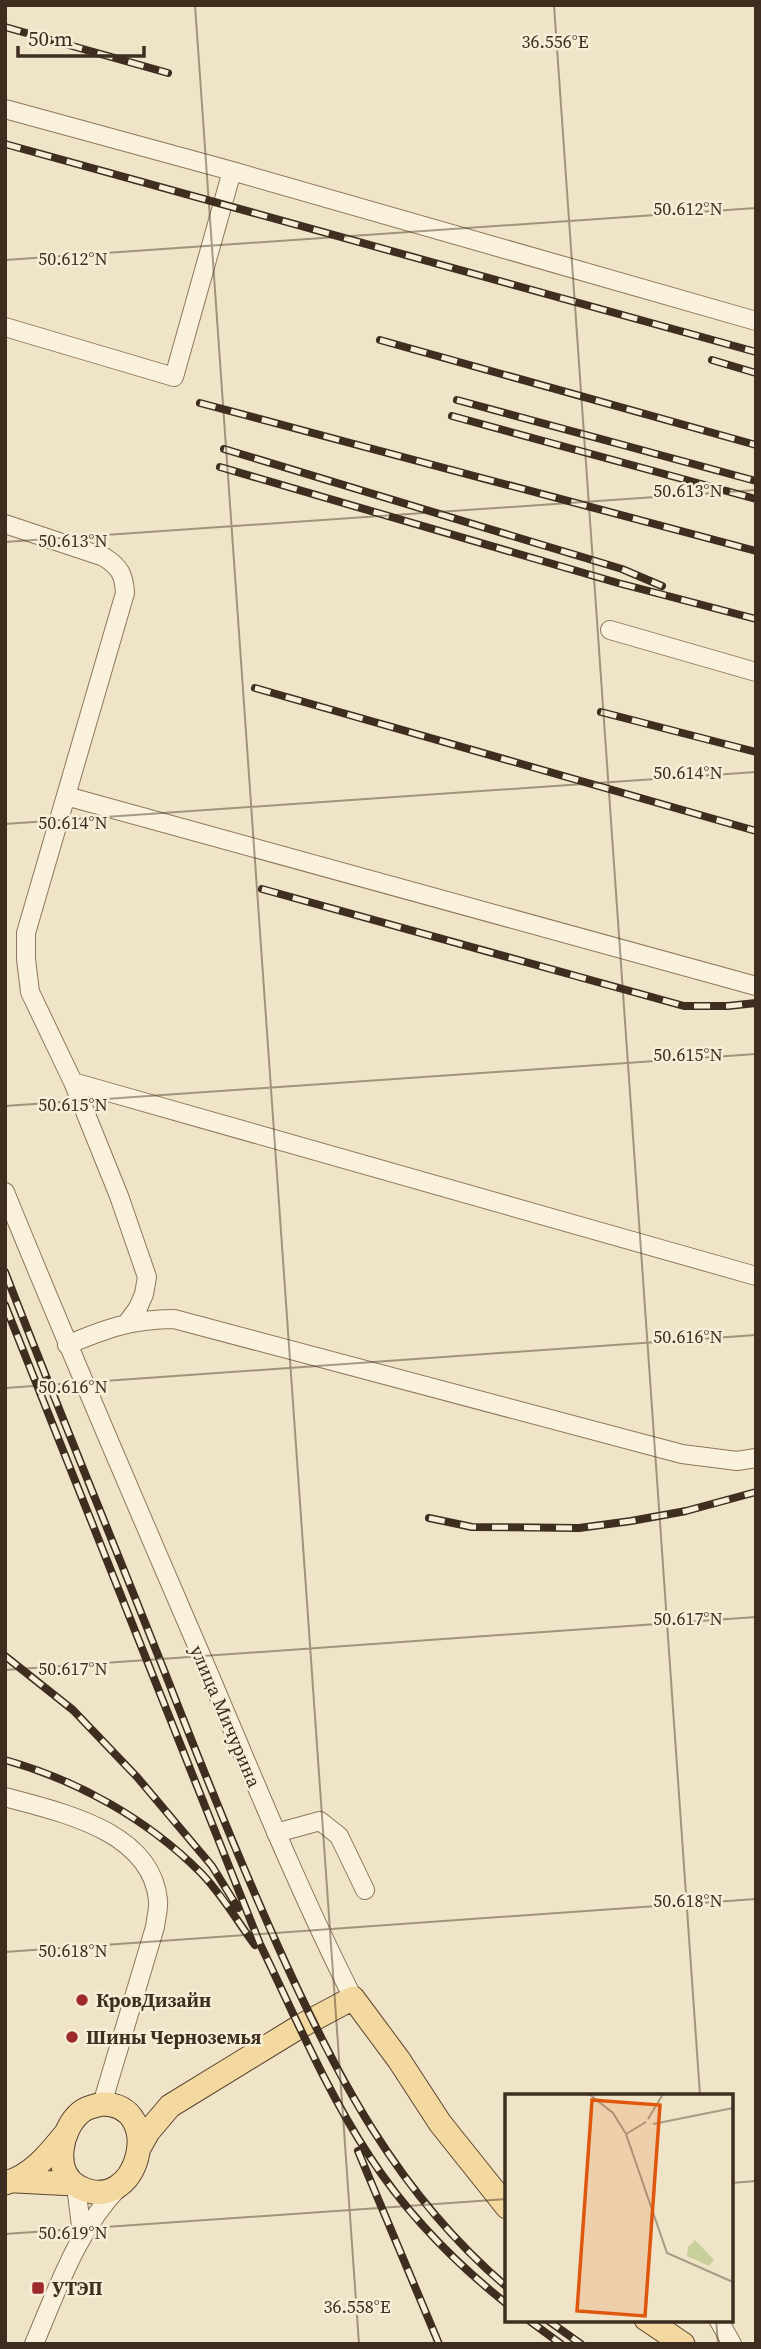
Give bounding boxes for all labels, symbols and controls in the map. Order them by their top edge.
scale bar [18,14,144,58]
text: 50 m [28,24,73,53]
text: 36.556°E [521,29,589,54]
text: 50.612°N [653,196,723,221]
text: 50.612°N [38,246,108,271]
text: 50.613°N [653,478,723,503]
text: 50.613°N [38,528,108,553]
text: 50.614°N [653,760,723,785]
text: 50.614°N [38,810,108,835]
text: 50.615°N [653,1042,723,1067]
text: 50.615°N [38,1092,108,1117]
text: 50.616°N [653,1324,723,1349]
text: 50.616°N [38,1374,108,1399]
text: 50.617°N [653,1606,723,1631]
street label: улица Мичурина [184,1641,268,1791]
text: 50.617°N [38,1656,108,1681]
text: 50.618°N [653,1888,723,1913]
text: 50.618°N [38,1938,108,1963]
place label: КровДизайн [96,1987,211,2013]
marker: КровДизайн [74,1992,90,2008]
place label: Шины Черноземья [86,2024,261,2050]
marker: Шины Черноземья [64,2029,80,2045]
inset map [505,2094,733,2321]
text: 50.619°N [38,2220,108,2245]
place label: УТЭП [52,2275,103,2301]
marker: УТЭП [30,2280,46,2296]
text: 36.558°E [323,2294,391,2319]

